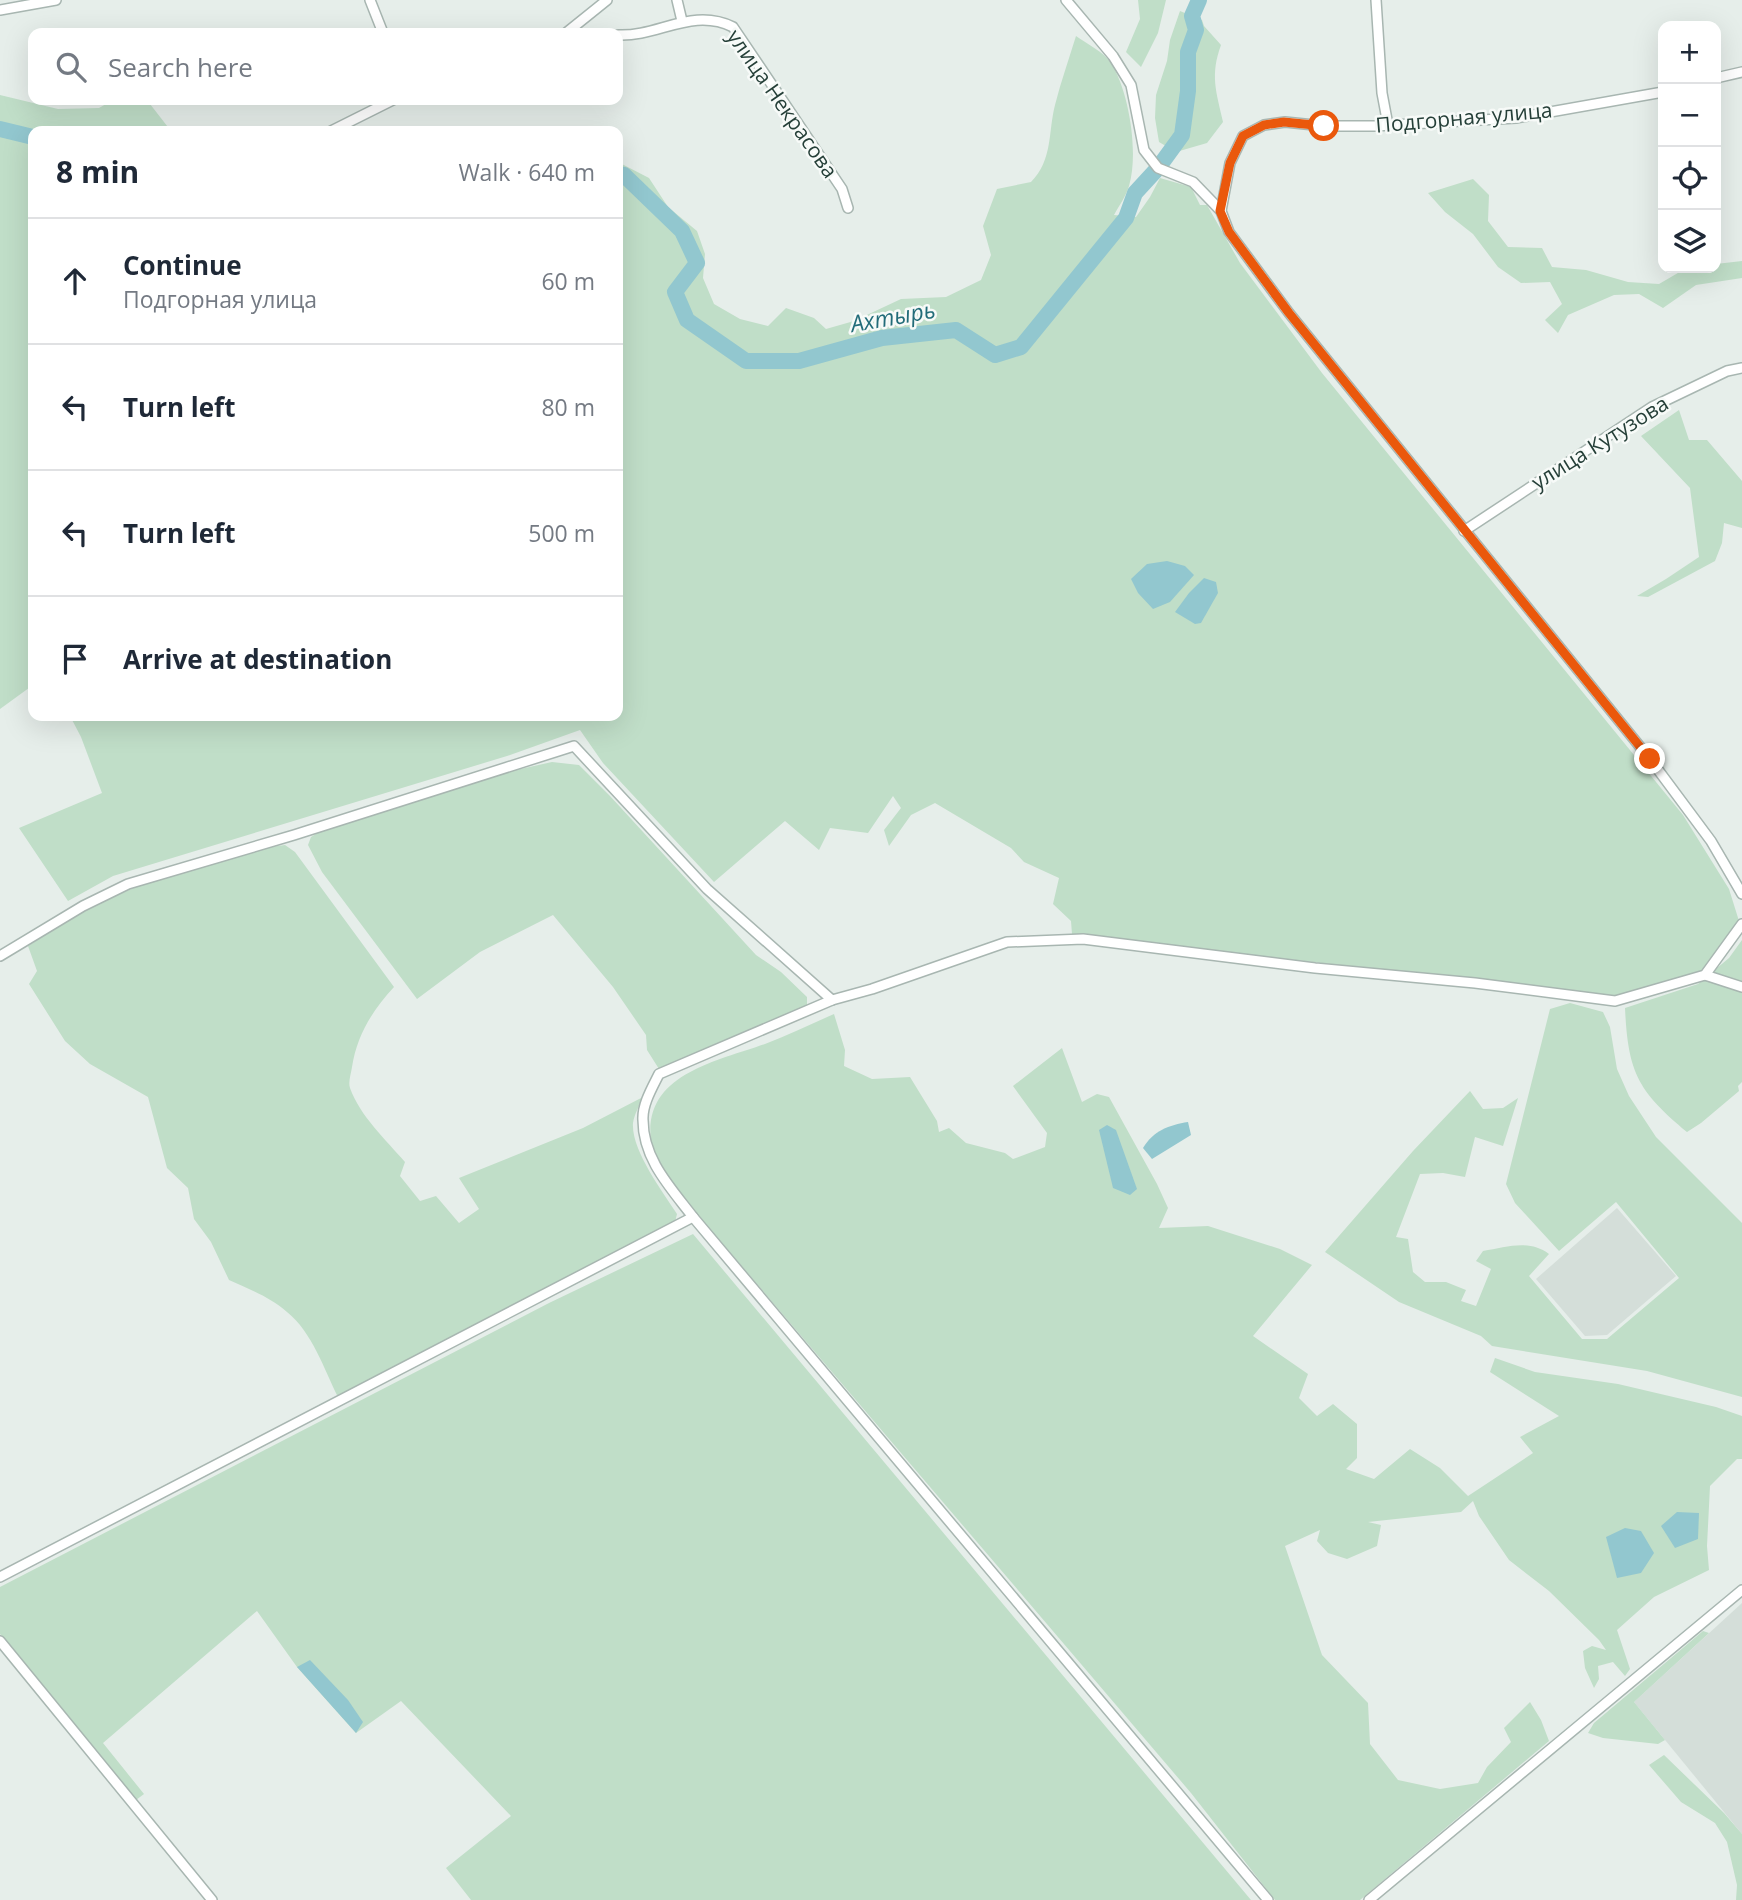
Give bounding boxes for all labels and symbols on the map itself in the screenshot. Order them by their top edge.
street label: улица Некрасова [721,24,845,183]
street label: Подгорная улица [1374,95,1553,139]
route start [1308,110,1339,141]
water label: Ахтырь [846,293,938,340]
street label: улица Кутузова [1526,389,1673,495]
route end [1634,743,1665,774]

